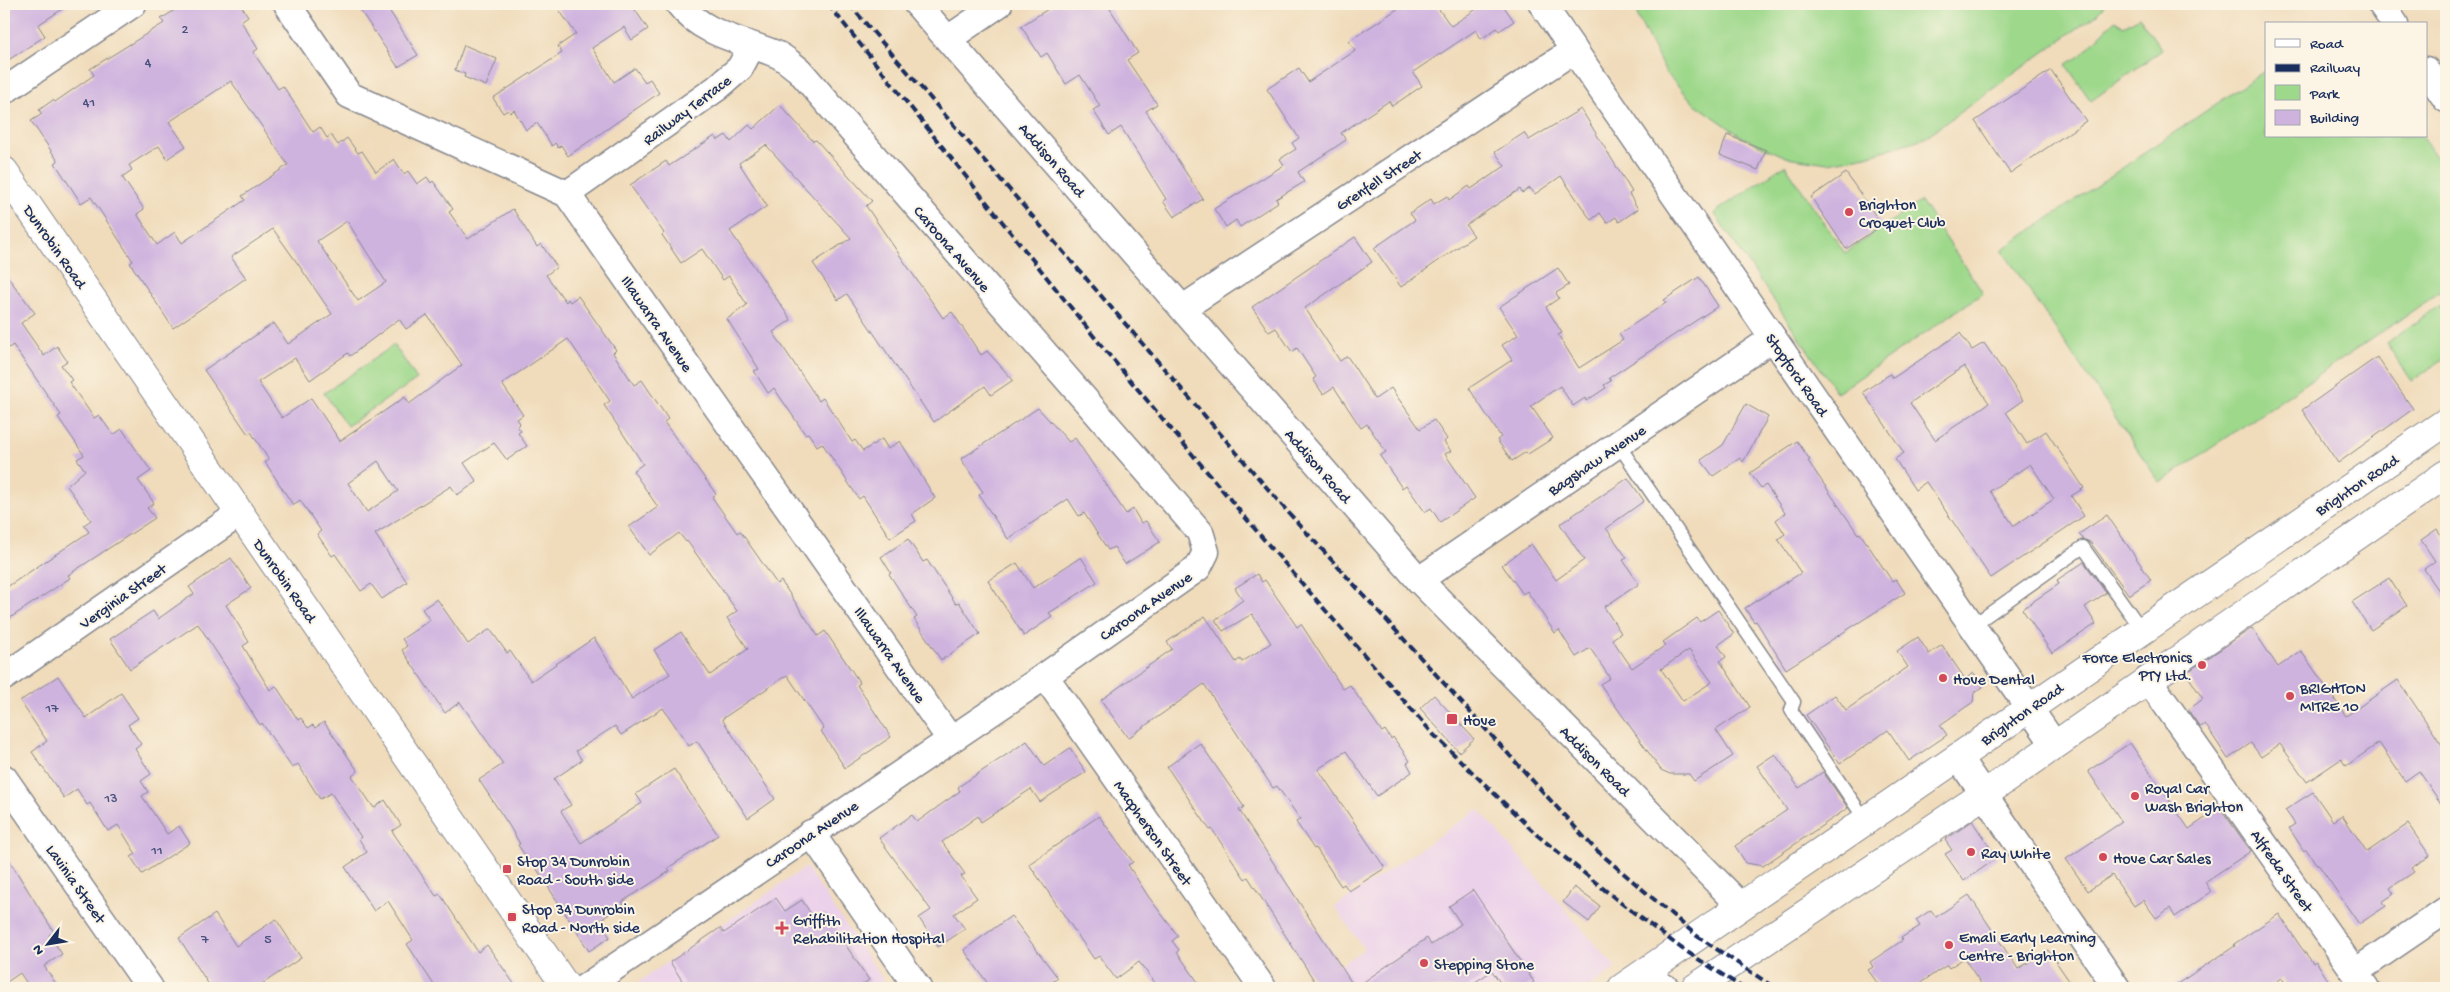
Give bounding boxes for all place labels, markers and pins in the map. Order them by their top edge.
place label: Brighton Croquet Club [1858,197,1946,234]
marker: Brighton Croquet Club [1843,206,1855,218]
place label: Force Electronics PTY Ltd. [2081,650,2193,687]
marker: Force Electronics PTY Ltd. [2196,659,2208,671]
marker: Hove Dental [1937,672,1949,684]
place label: Hove Dental [1953,672,2035,691]
place label: BRIGHTON MITRE 10 [2299,681,2366,718]
marker: BRIGHTON MITRE 10 [2284,690,2296,702]
marker: Hove [1445,712,1459,726]
place label: Hove [1463,713,1496,732]
place label: Royal Car Wash Brighton [2145,781,2244,818]
marker: Royal Car Wash Brighton [2129,790,2141,802]
marker: Ray White [1965,846,1977,858]
place label: Ray White [1981,846,2051,865]
marker: Hove Car Sales [2097,851,2109,863]
place label: Hove Car Sales [2113,851,2212,870]
place label: Stop 34 Dunrobin Road - South side [517,854,634,891]
marker: Stop 34 Dunrobin Road - South side [501,863,513,875]
place label: Stop 34 Dunrobin Road - North side [522,902,641,939]
marker: Stop 34 Dunrobin Road - North side [506,911,518,923]
place label: Griffith Rehabilitation Hospital [793,913,945,950]
marker: Griffith Rehabilitation Hospital [775,921,789,935]
place label: Emali Early Learning Centre - Brighton [1959,930,2096,967]
marker: Emali Early Learning Centre - Brighton [1943,939,1955,951]
marker: Stepping Stone [1418,957,1430,969]
place label: Stepping Stone [1434,957,1535,976]

